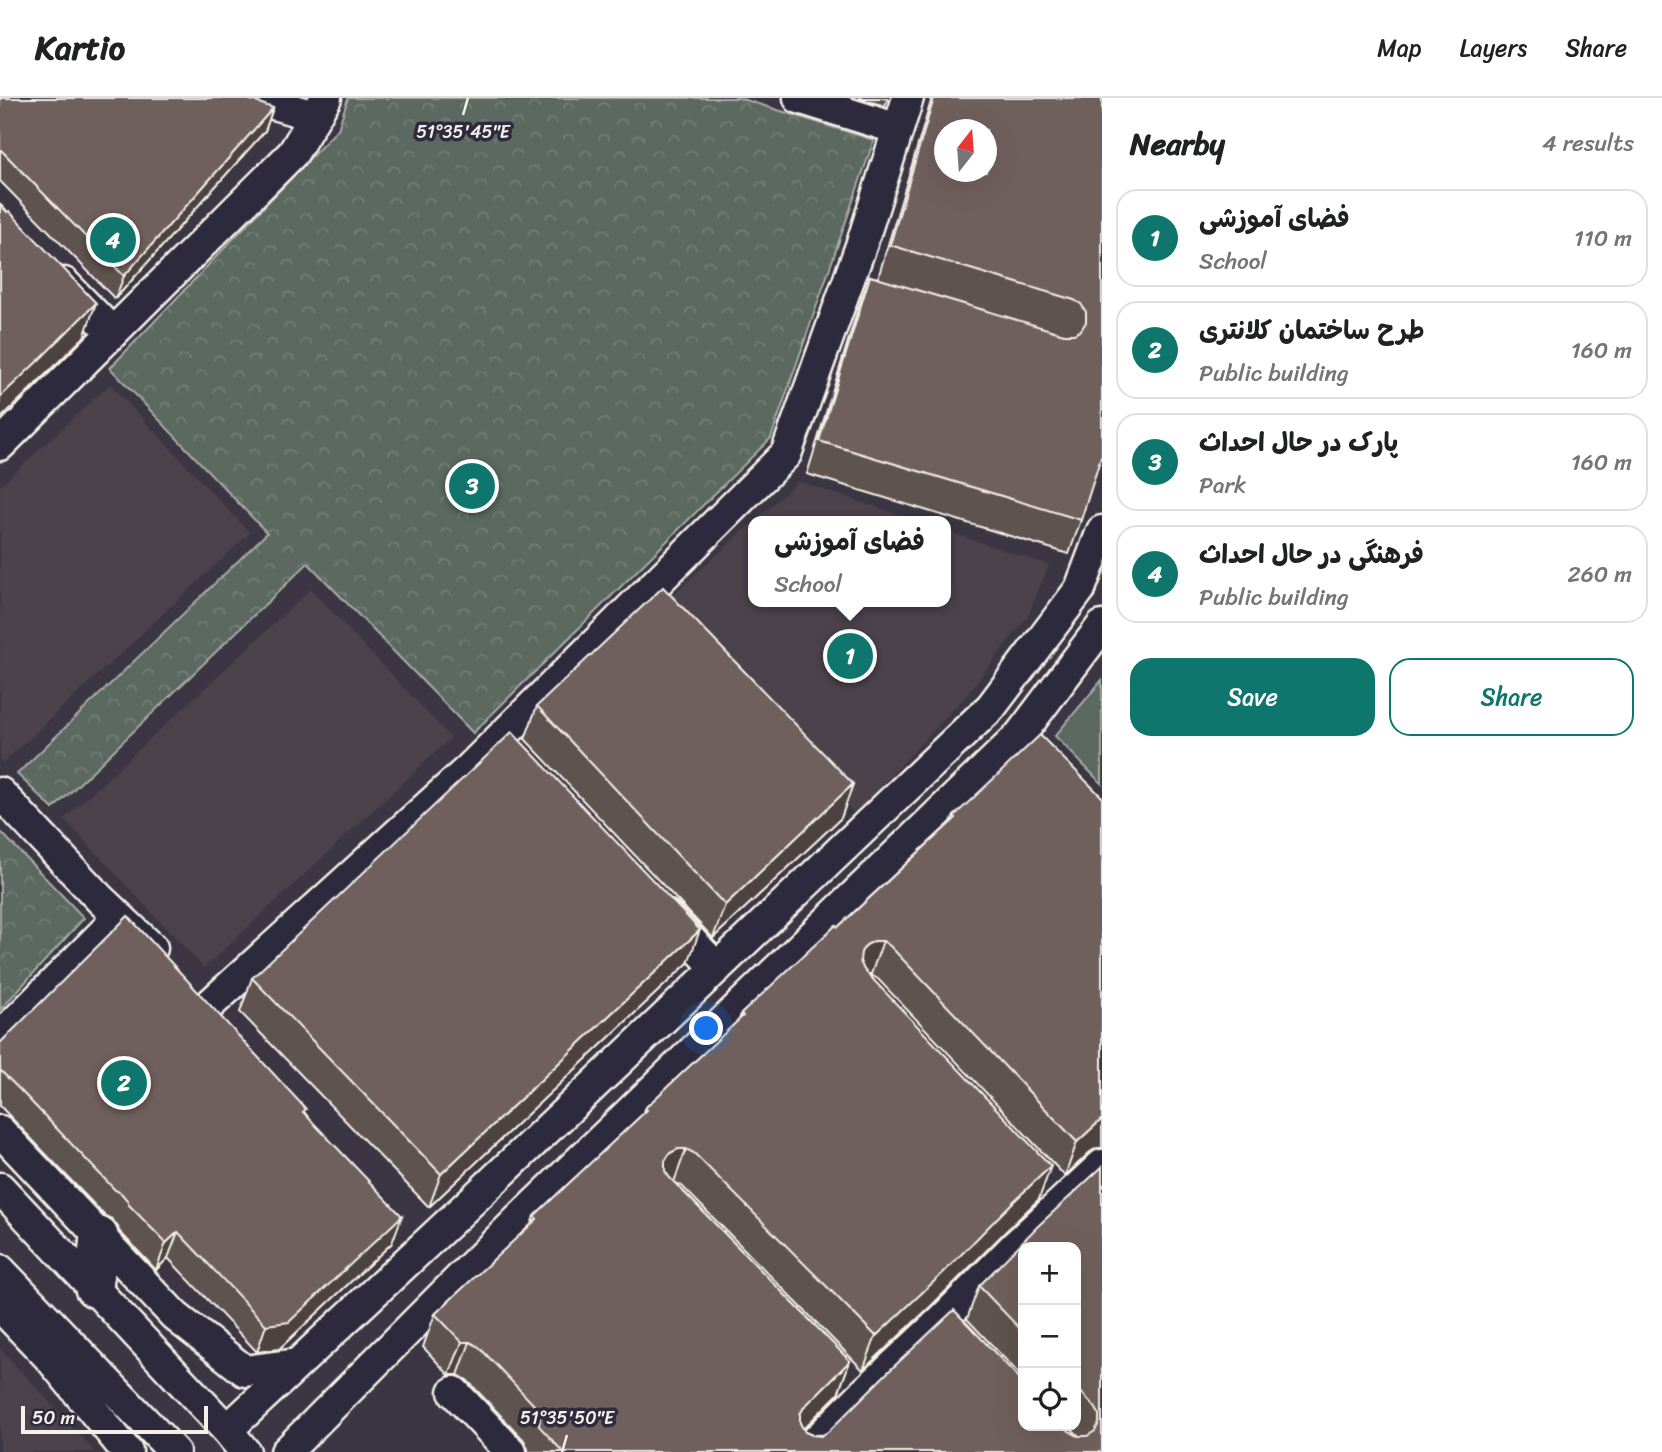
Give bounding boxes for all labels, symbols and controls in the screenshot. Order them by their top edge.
text: Kartio [35,19,125,77]
text: Map [1377,27,1422,69]
text: Layers [1460,27,1527,69]
text: Share [1565,27,1627,69]
text: 51°35'45"E [416,116,511,148]
text: Nearby [1130,117,1225,171]
north arrow [934,119,997,182]
text: 4 results [1542,123,1634,164]
text: فضای آموزشی [1199,195,1350,241]
pin: 4 [90,214,136,266]
text: 1 [1150,218,1160,259]
text: 110 m [1574,218,1632,259]
text: School [1199,241,1267,282]
text: طرح ساختمان کلانتری [1199,307,1425,353]
text: 2 [1148,330,1162,371]
text: 160 m [1571,330,1632,371]
text: Public building [1199,353,1349,394]
text: پارک در حال احداث [1199,419,1398,465]
text: 3 [1149,442,1161,483]
text: 160 m [1571,442,1632,483]
pin: 3 [449,460,495,512]
text: Park [1199,465,1246,506]
popup [748,516,951,607]
text: فضای آموزشی [774,518,925,564]
text: فرهنگی در حال احداث [1199,531,1424,577]
text: 4 [1148,554,1162,595]
text: 260 m [1567,554,1632,595]
text: School [774,564,842,605]
text: Public building [1199,577,1349,618]
pin: 1 [827,630,873,682]
button: Save [1130,658,1375,736]
button: Share [1389,658,1634,736]
your location [689,1011,723,1045]
pin: 2 [101,1057,147,1109]
map controls [1018,1242,1081,1431]
button: + [1018,1242,1081,1305]
button: − [1018,1305,1081,1368]
button: locate [1018,1368,1081,1431]
text: 50 m [32,1401,75,1434]
text: 51°35'50"E [520,1402,615,1434]
scale bar [21,1403,208,1435]

